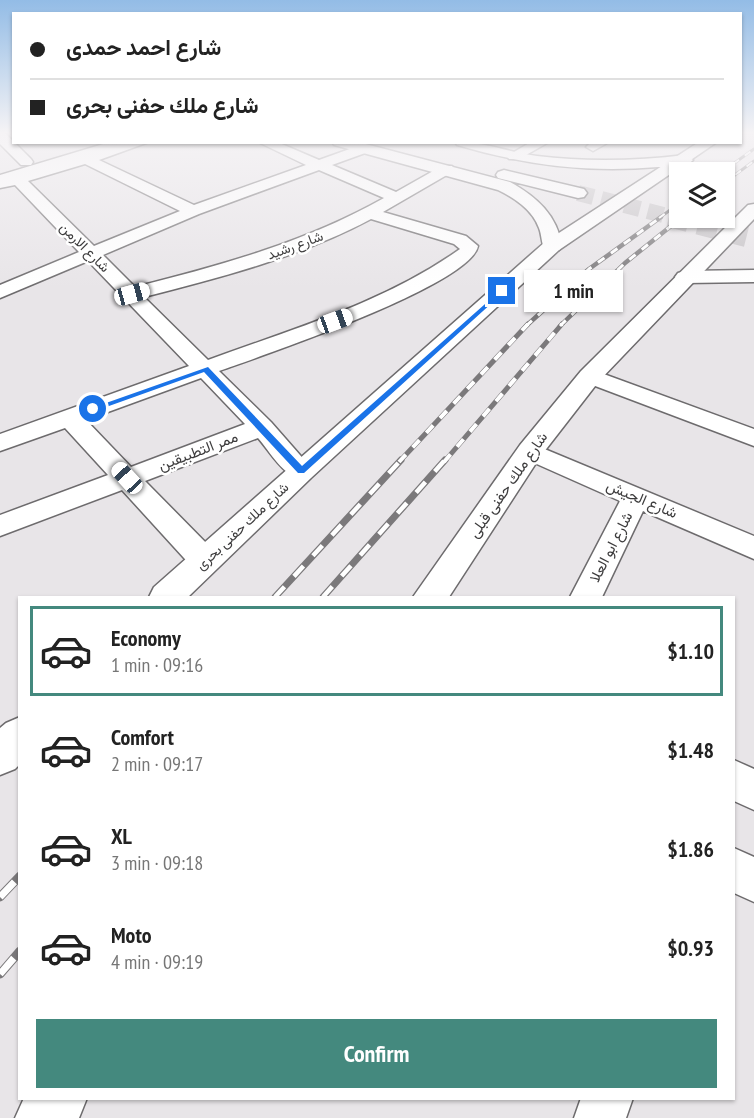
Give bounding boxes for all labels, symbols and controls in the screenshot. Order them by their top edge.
text: شارع احمد حمدى [66,33,221,61]
text: شارع ملك حفنى بحرى [66,91,258,119]
map controls [669,162,735,228]
button: layers [669,162,735,228]
street label: شارع الارمن [55,218,114,277]
street label: شارع رشيد [264,227,326,265]
callout: 1 min [523,270,622,312]
route end [488,277,515,304]
text: 1 min [553,278,594,304]
car [112,281,152,307]
car [315,306,355,336]
route start [79,395,106,422]
street label: ممر التطبيقين [155,427,241,475]
street label: شارع ملك حفنى قبلى [464,428,553,542]
car [108,459,146,497]
street label: شارع الجيش [603,475,681,524]
street label: شارع ملك حفنى بحرى [192,478,294,575]
street label: شارع ابو العلا [585,508,638,586]
icon: car [39,624,93,678]
text: Economy [111,624,181,652]
text: $1.10 [667,637,714,665]
text: 1 min · 09:16 [111,652,203,678]
icon: car [39,723,93,777]
text: Comfort [111,723,174,751]
text: $1.48 [667,736,714,764]
text: 2 min · 09:17 [111,751,203,777]
icon: car [39,822,93,876]
text: XL [111,822,132,850]
text: $1.86 [667,835,714,863]
text: 3 min · 09:18 [111,850,203,876]
icon: car [39,921,93,975]
text: Moto [111,921,152,949]
text: $0.93 [667,934,714,962]
text: 4 min · 09:19 [111,949,203,975]
button: Confirm [36,1019,717,1088]

